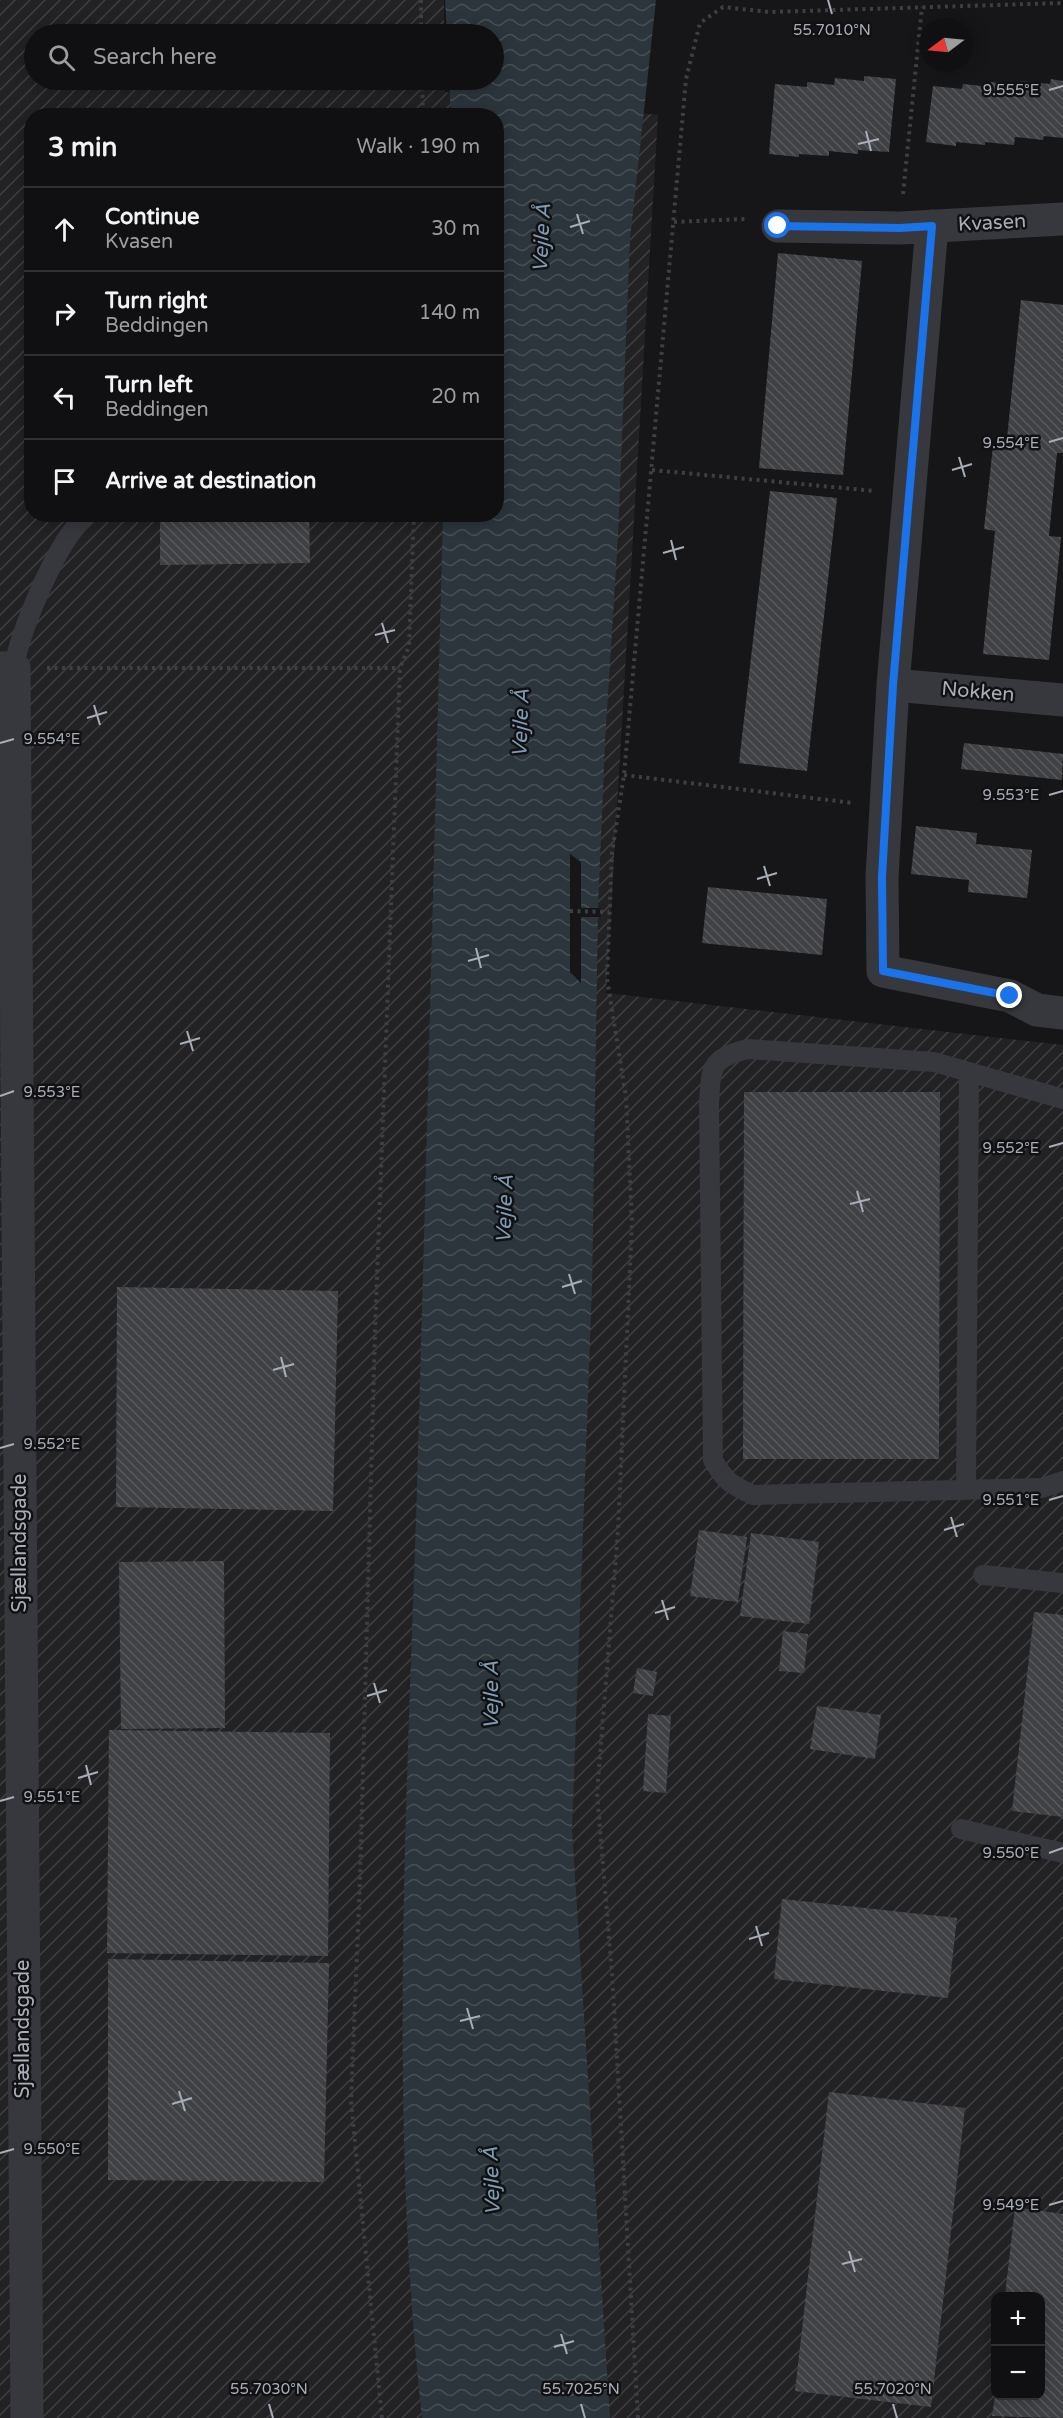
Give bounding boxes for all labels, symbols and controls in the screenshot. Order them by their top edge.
north arrow [919,18,973,72]
text: 55.7010°N [793,21,871,39]
search box [24,24,504,90]
icon: search [45,41,78,74]
text: Search here [93,44,217,70]
text: 9.555°E [983,81,1039,99]
text: 3 min [48,132,117,163]
text: Walk · 190 m [357,135,480,159]
water label: Vejle Å [527,203,556,273]
text: Continue [105,204,200,230]
street label: Kvasen [957,209,1027,237]
route start [764,212,790,238]
icon: ahead [48,213,81,246]
text: 30 m [431,217,480,241]
text: Kvasen [105,230,173,254]
text: Turn right [105,288,207,314]
icon: right [48,297,81,330]
text: 140 m [419,301,480,325]
text: Beddingen [105,314,209,338]
text: Turn left [105,372,193,398]
icon: left [48,381,81,414]
text: 20 m [431,385,480,409]
text: Beddingen [105,398,209,422]
text: 9.554°E [983,434,1039,452]
icon: arrive [48,465,81,498]
text: Arrive at destination [105,468,316,494]
street label: Nokken [941,677,1015,707]
water label: Vejle Å [506,688,535,758]
text: 9.554°E [24,730,80,748]
text: 9.553°E [983,786,1039,804]
route end [996,982,1022,1008]
text: 9.553°E [24,1083,80,1101]
text: 9.552°E [983,1139,1039,1157]
water label: Vejle Å [490,1174,519,1244]
text: 9.552°E [24,1435,80,1453]
street label: Sjællandsgade [8,1474,32,1612]
text: 9.551°E [983,1491,1039,1509]
water label: Vejle Å [478,1661,504,1729]
text: 9.551°E [24,1788,80,1806]
text: 9.550°E [983,1844,1039,1862]
street label: Sjællandsgade [11,1960,35,2098]
text: 9.550°E [24,2140,80,2158]
water label: Vejle Å [477,2146,506,2216]
text: 9.549°E [983,2196,1039,2214]
map controls [991,2292,1045,2400]
button: + [991,2292,1045,2346]
button: − [991,2346,1045,2400]
text: 55.7030°N [230,2380,308,2398]
text: 55.7025°N [542,2380,620,2398]
text: 55.7020°N [854,2380,932,2398]

